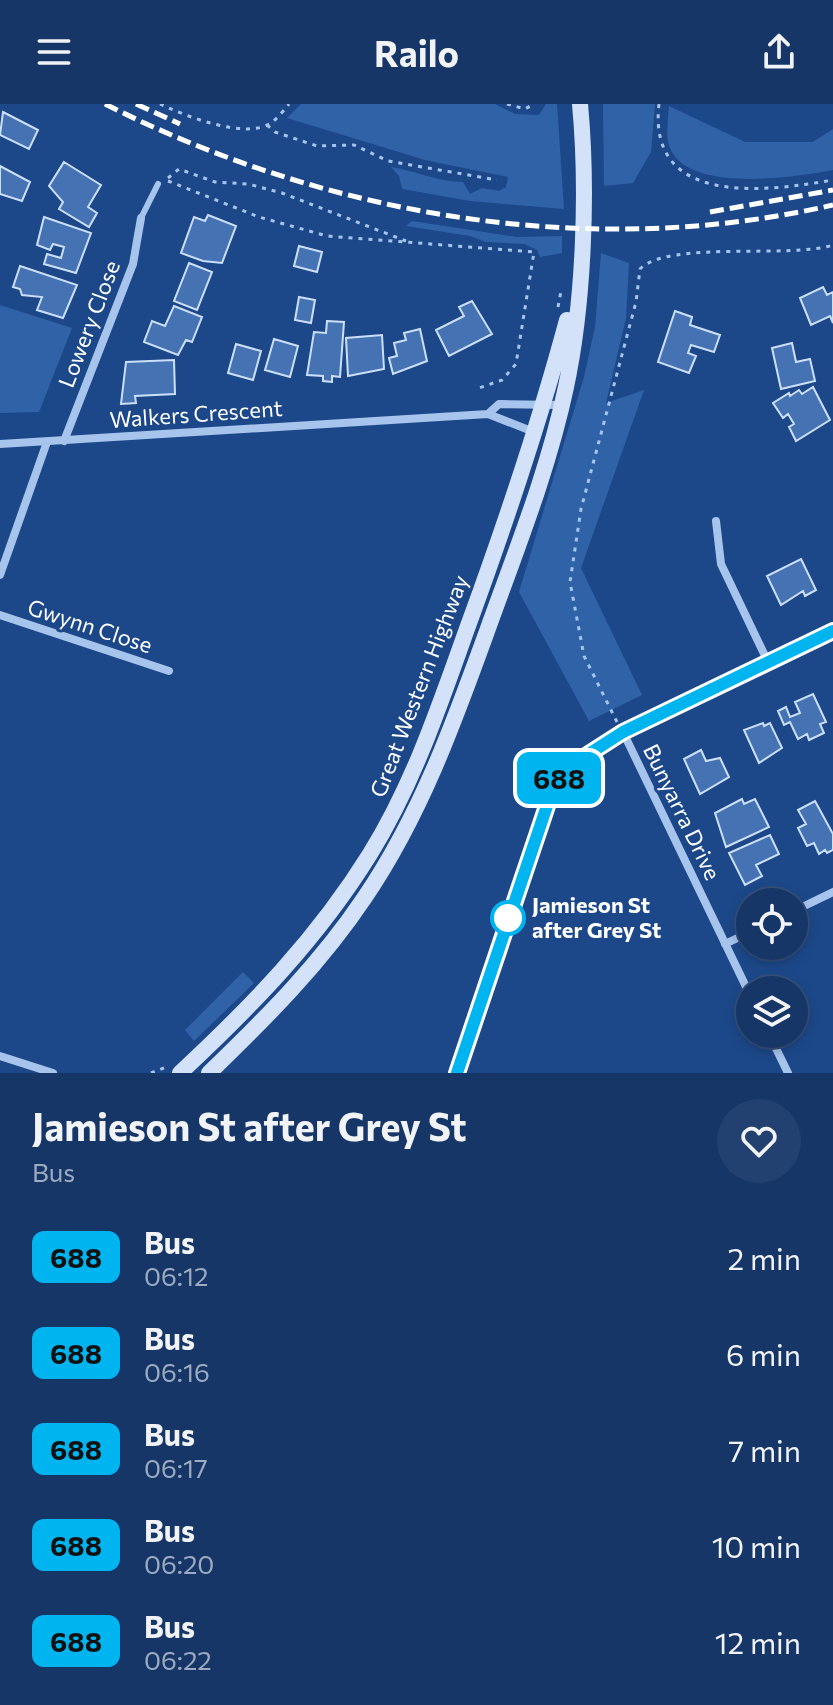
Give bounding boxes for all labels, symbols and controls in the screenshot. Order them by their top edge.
icon: menu [32,30,76,74]
text: Railo [374,30,459,74]
icon: share [757,30,801,74]
street label: Lowery Close [52,257,125,391]
street label: Walkers Crescent [109,394,283,433]
street label: Great Western Highway [364,571,473,801]
street label: Gwynn Close [25,593,156,658]
street label: Bunyarra Drive [638,739,727,884]
line badge: 688 [513,752,605,804]
text: 688 [533,761,585,795]
map controls [736,888,808,1048]
button: locate [736,888,808,960]
place label: Jamieson St after Grey St [532,891,661,943]
marker: Jamieson St after Grey St [491,901,525,935]
button: layers [736,976,808,1048]
button: heart [717,1099,801,1183]
text: Jamieson St after Grey St [32,1102,467,1149]
text: Bus [32,1156,75,1187]
text: Bus [144,1223,195,1260]
text: 2 min [728,1239,801,1276]
text: 688 [50,1240,102,1274]
text: 06:12 [144,1260,208,1291]
text: Bus [144,1319,195,1356]
text: 6 min [726,1335,801,1372]
text: 688 [50,1336,102,1370]
text: 06:16 [144,1356,210,1387]
text: Bus [144,1415,195,1452]
text: 7 min [728,1431,801,1468]
text: 688 [50,1432,102,1466]
text: 06:17 [144,1452,208,1483]
text: Bus [144,1511,195,1548]
text: 10 min [712,1527,801,1564]
text: 688 [50,1528,102,1562]
text: 06:20 [144,1548,214,1579]
text: Bus [144,1607,195,1644]
text: 12 min [715,1623,801,1660]
text: 688 [50,1624,102,1658]
text: 06:22 [144,1644,212,1675]

